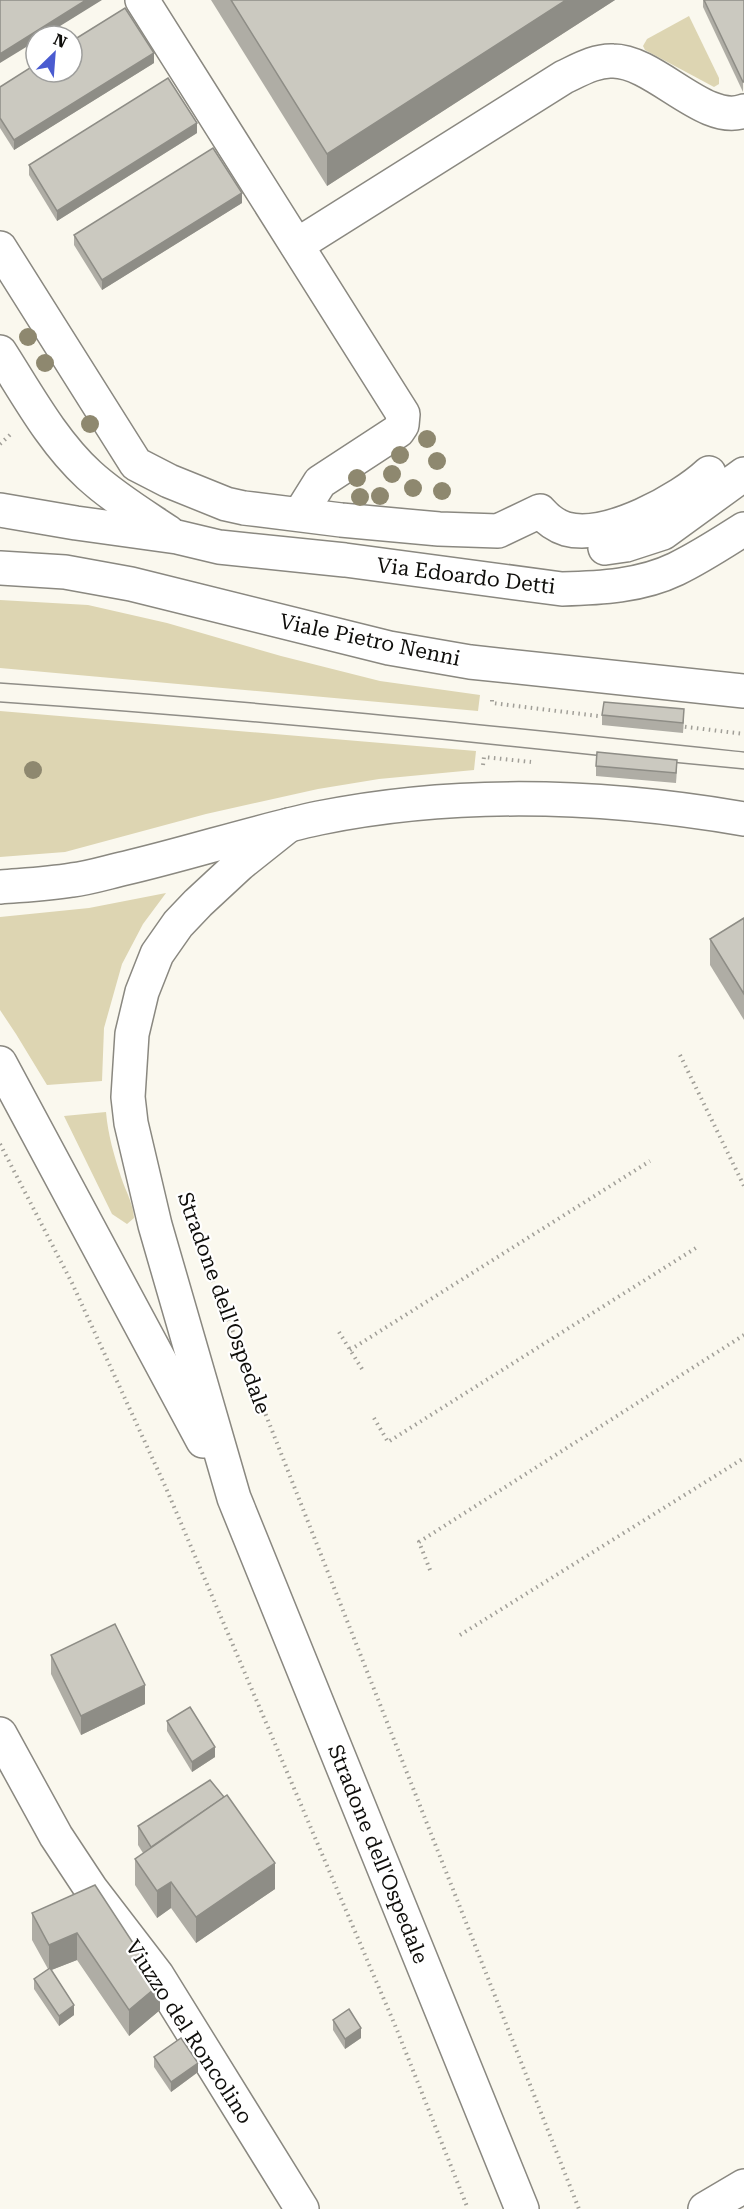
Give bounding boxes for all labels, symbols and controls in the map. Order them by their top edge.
north arrow [24,24,84,84]
text: N [51,30,70,52]
street label: Via Edoardo Detti [375,553,557,599]
street label: Viale Pietro Nenni [277,609,463,671]
street label: Stradone dell'Ospedale [173,1189,275,1417]
street label: Stradone dell'Ospedale [323,1741,433,1967]
street label: Viuzzo del Roncolino [121,1936,257,2128]

